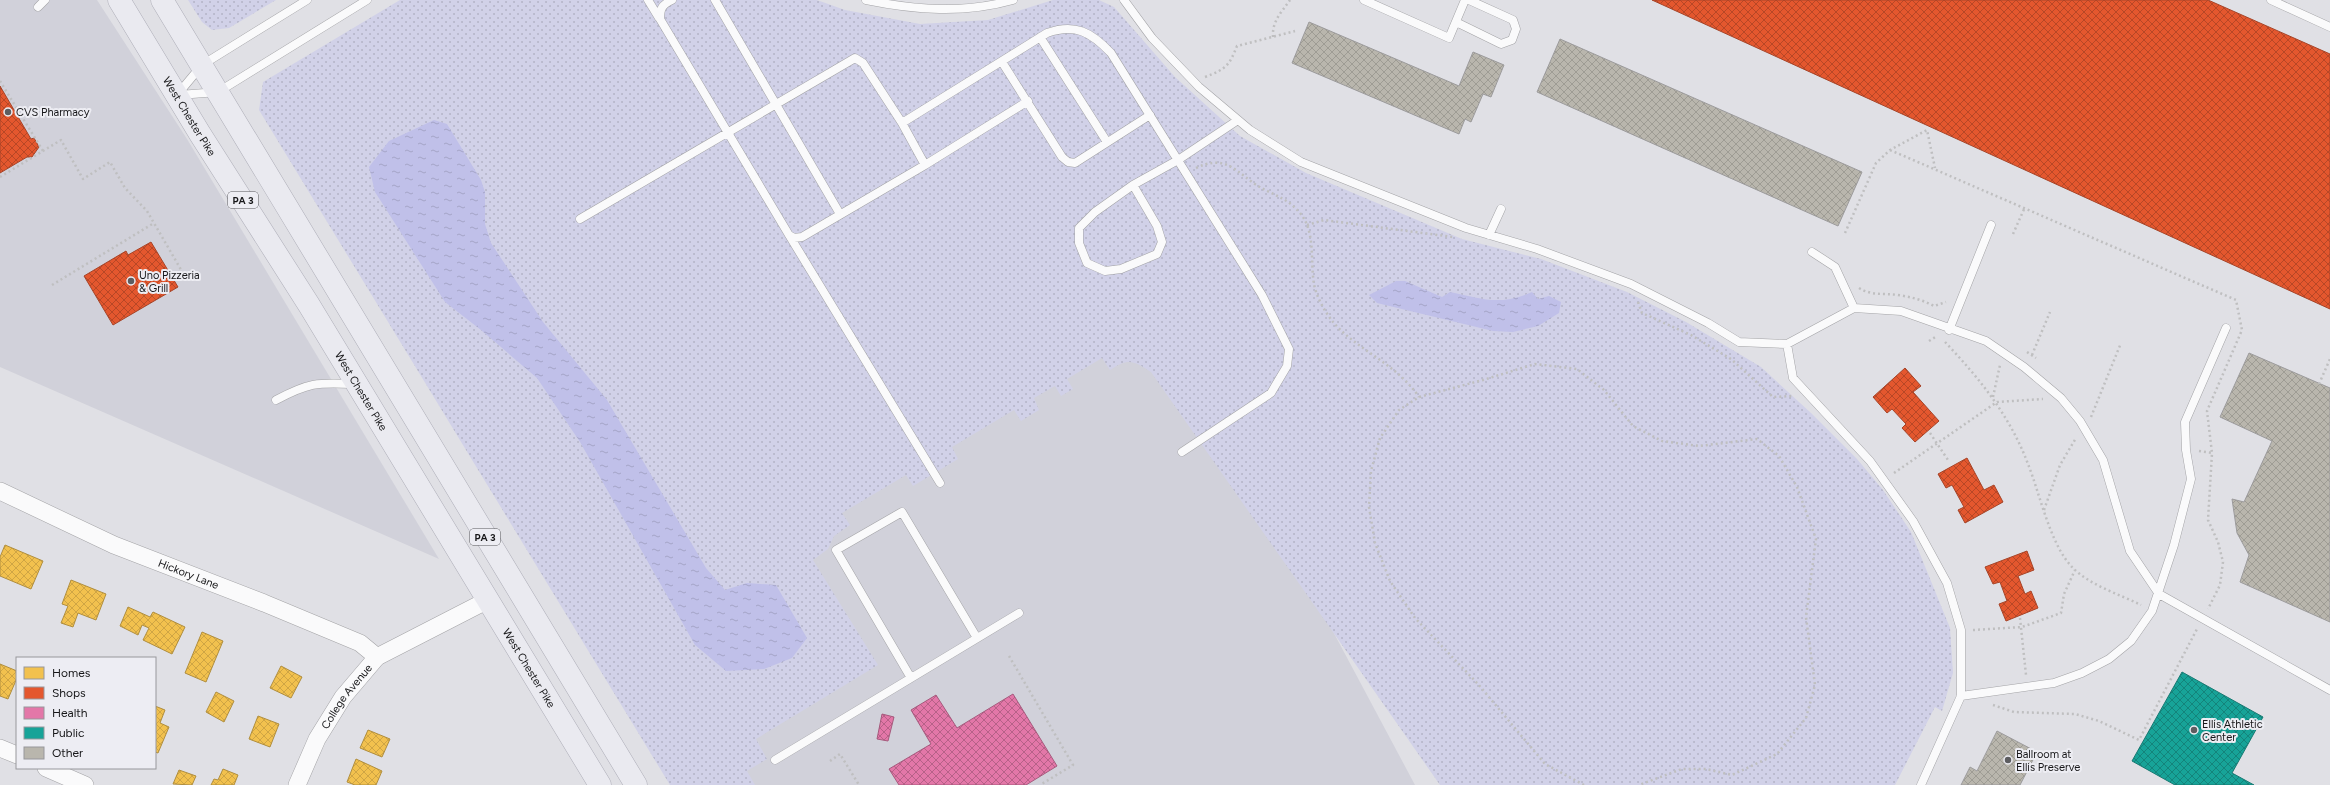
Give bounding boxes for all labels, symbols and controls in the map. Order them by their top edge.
street label: West Chester Pike [160,75,218,158]
place label: CVS Pharmacy [16,106,90,119]
marker: CVS Pharmacy [3,107,13,117]
road number: PA 3 [228,192,258,208]
place label: Uno Pizzeria & Grill [139,269,200,295]
marker: Uno Pizzeria & Grill [126,276,136,286]
street label: West Chester Pike [332,349,390,433]
road number: PA 3 [470,529,500,545]
street label: Hickory Lane [156,557,221,592]
street label: West Chester Pike [500,626,558,710]
legend [16,657,156,769]
street label: College Avenue [319,662,375,732]
text: Homes [52,666,91,680]
text: Shops [52,686,86,700]
text: Health [52,706,88,720]
place label: Ellis Athletic Center [2202,718,2263,744]
marker: Ellis Athletic Center [2189,725,2199,735]
text: Public [52,726,85,740]
text: Other [52,746,83,760]
place label: Ballroom at Ellis Preserve [2016,748,2080,774]
marker: Ballroom at Ellis Preserve [2003,755,2013,765]

